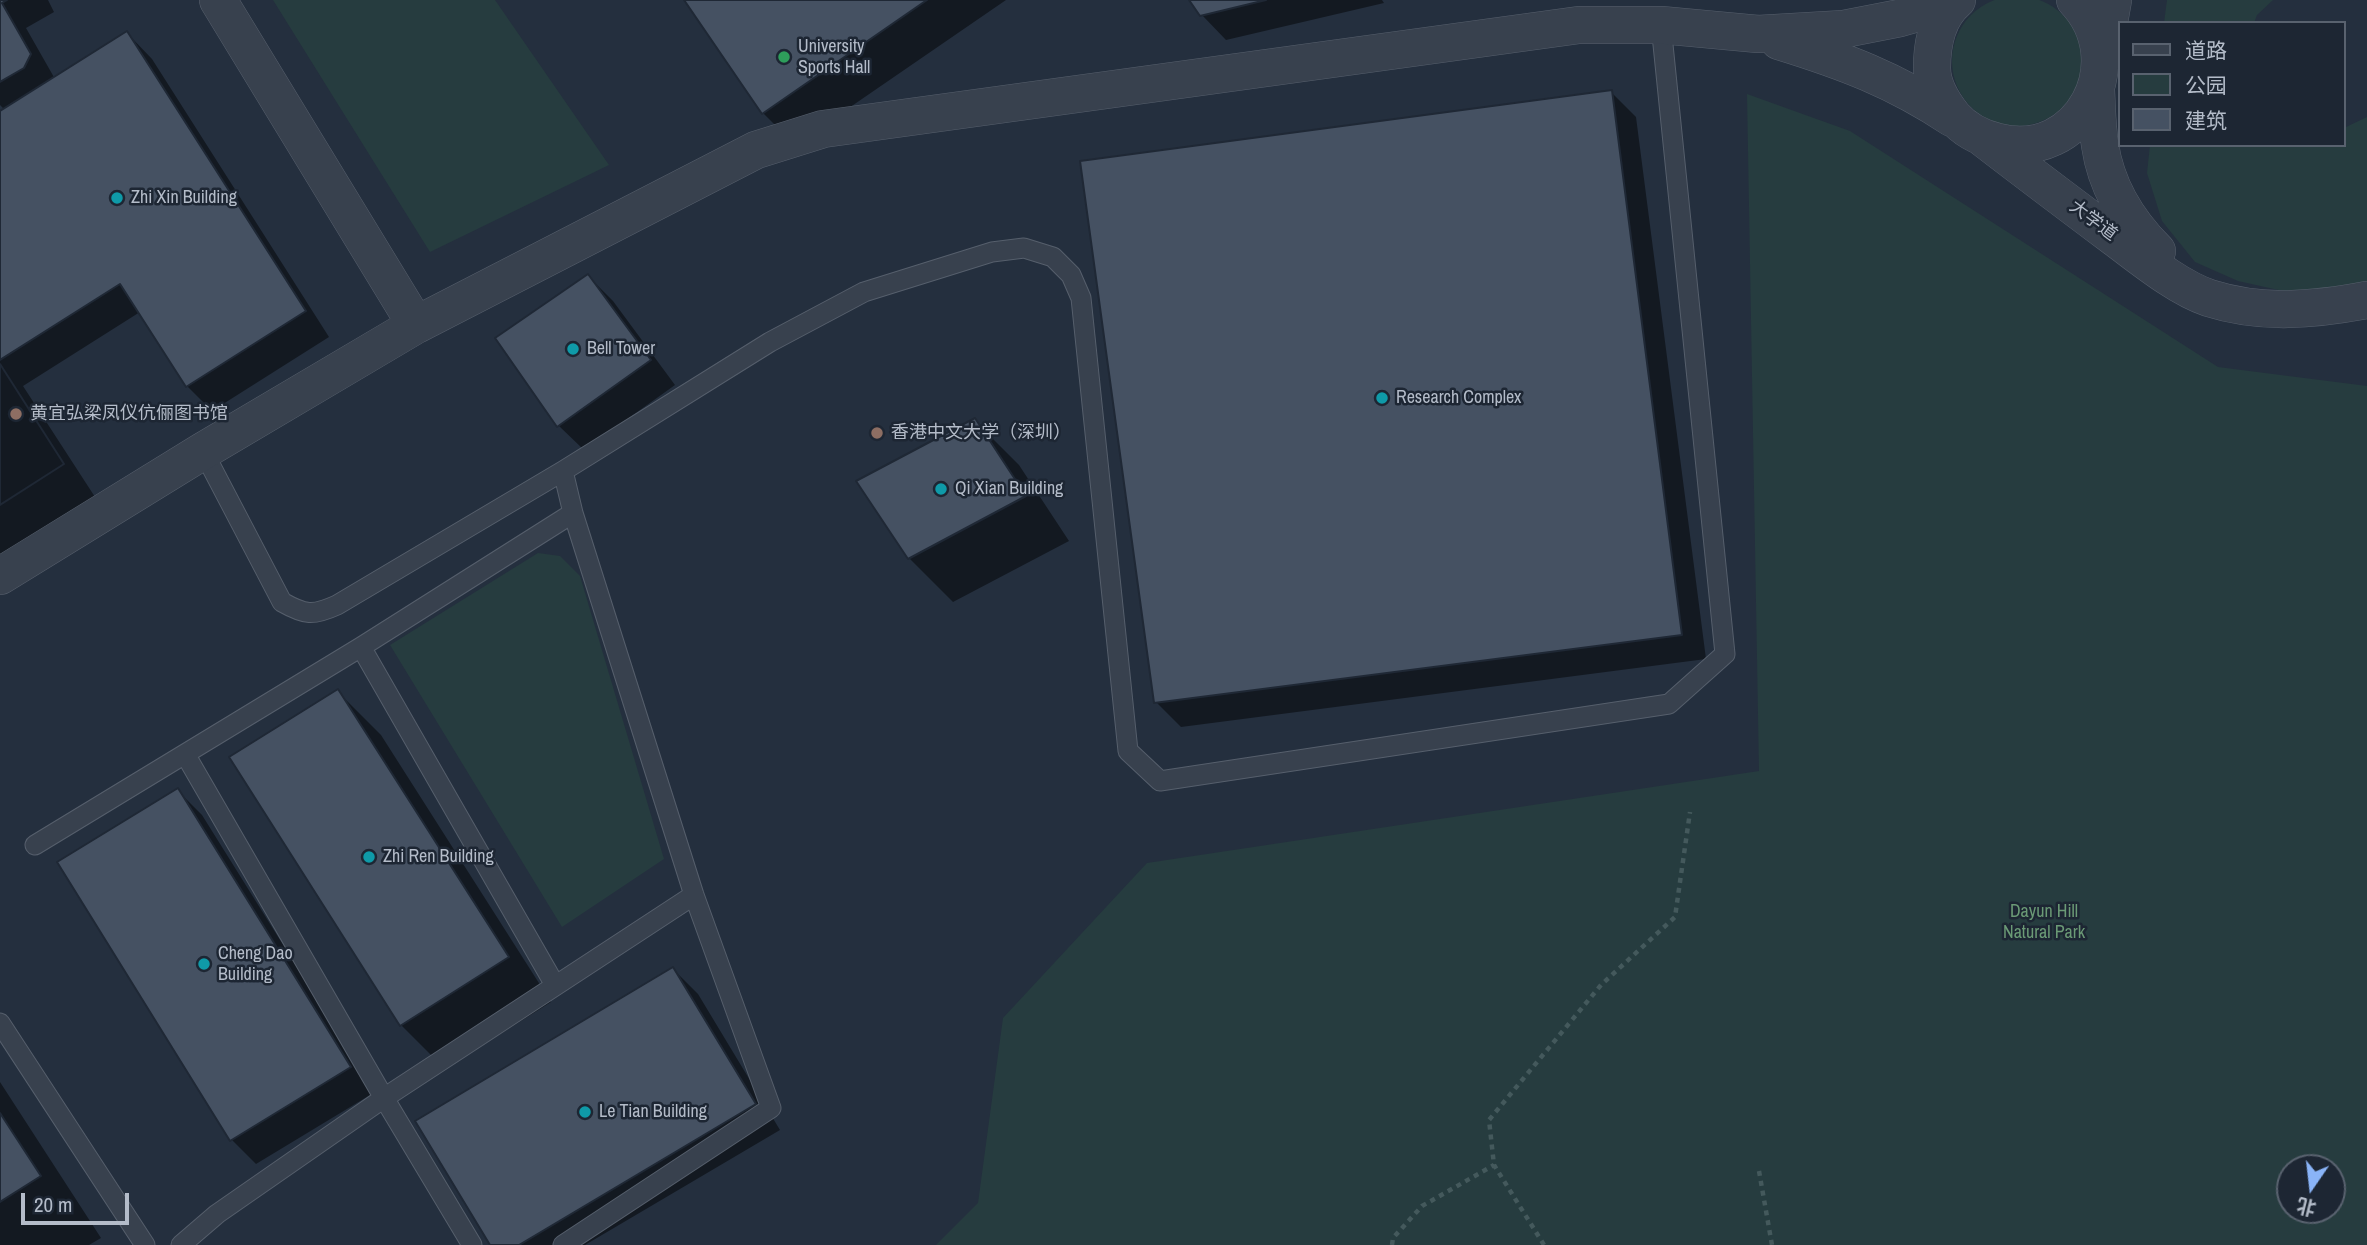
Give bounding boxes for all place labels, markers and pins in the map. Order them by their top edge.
place label: University Sports Hall [798,36,870,78]
marker: University Sports Hall [776,49,792,65]
place label: Zhi Xin Building [131,187,237,209]
marker: Zhi Xin Building [109,190,125,206]
place label: Bell Tower [587,338,655,360]
marker: Bell Tower [565,341,581,357]
place label: Research Complex [1396,387,1521,409]
marker: Research Complex [1374,390,1390,406]
place label: 黄宜弘梁凤仪伉俪图书馆 [30,403,228,425]
marker: 黄宜弘梁凤仪伉俪图书馆 [8,406,24,422]
place label: 香港中文大学（深圳） [891,422,1071,444]
marker: 香港中文大学（深圳） [869,425,885,441]
place label: Qi Xian Building [955,478,1063,500]
marker: Qi Xian Building [933,481,949,497]
place label: Zhi Ren Building [383,846,494,868]
marker: Zhi Ren Building [361,849,377,865]
place label: Cheng Dao Building [218,943,293,986]
marker: Cheng Dao Building [196,956,212,972]
place label: Le Tian Building [599,1101,707,1123]
marker: Le Tian Building [577,1104,593,1120]

